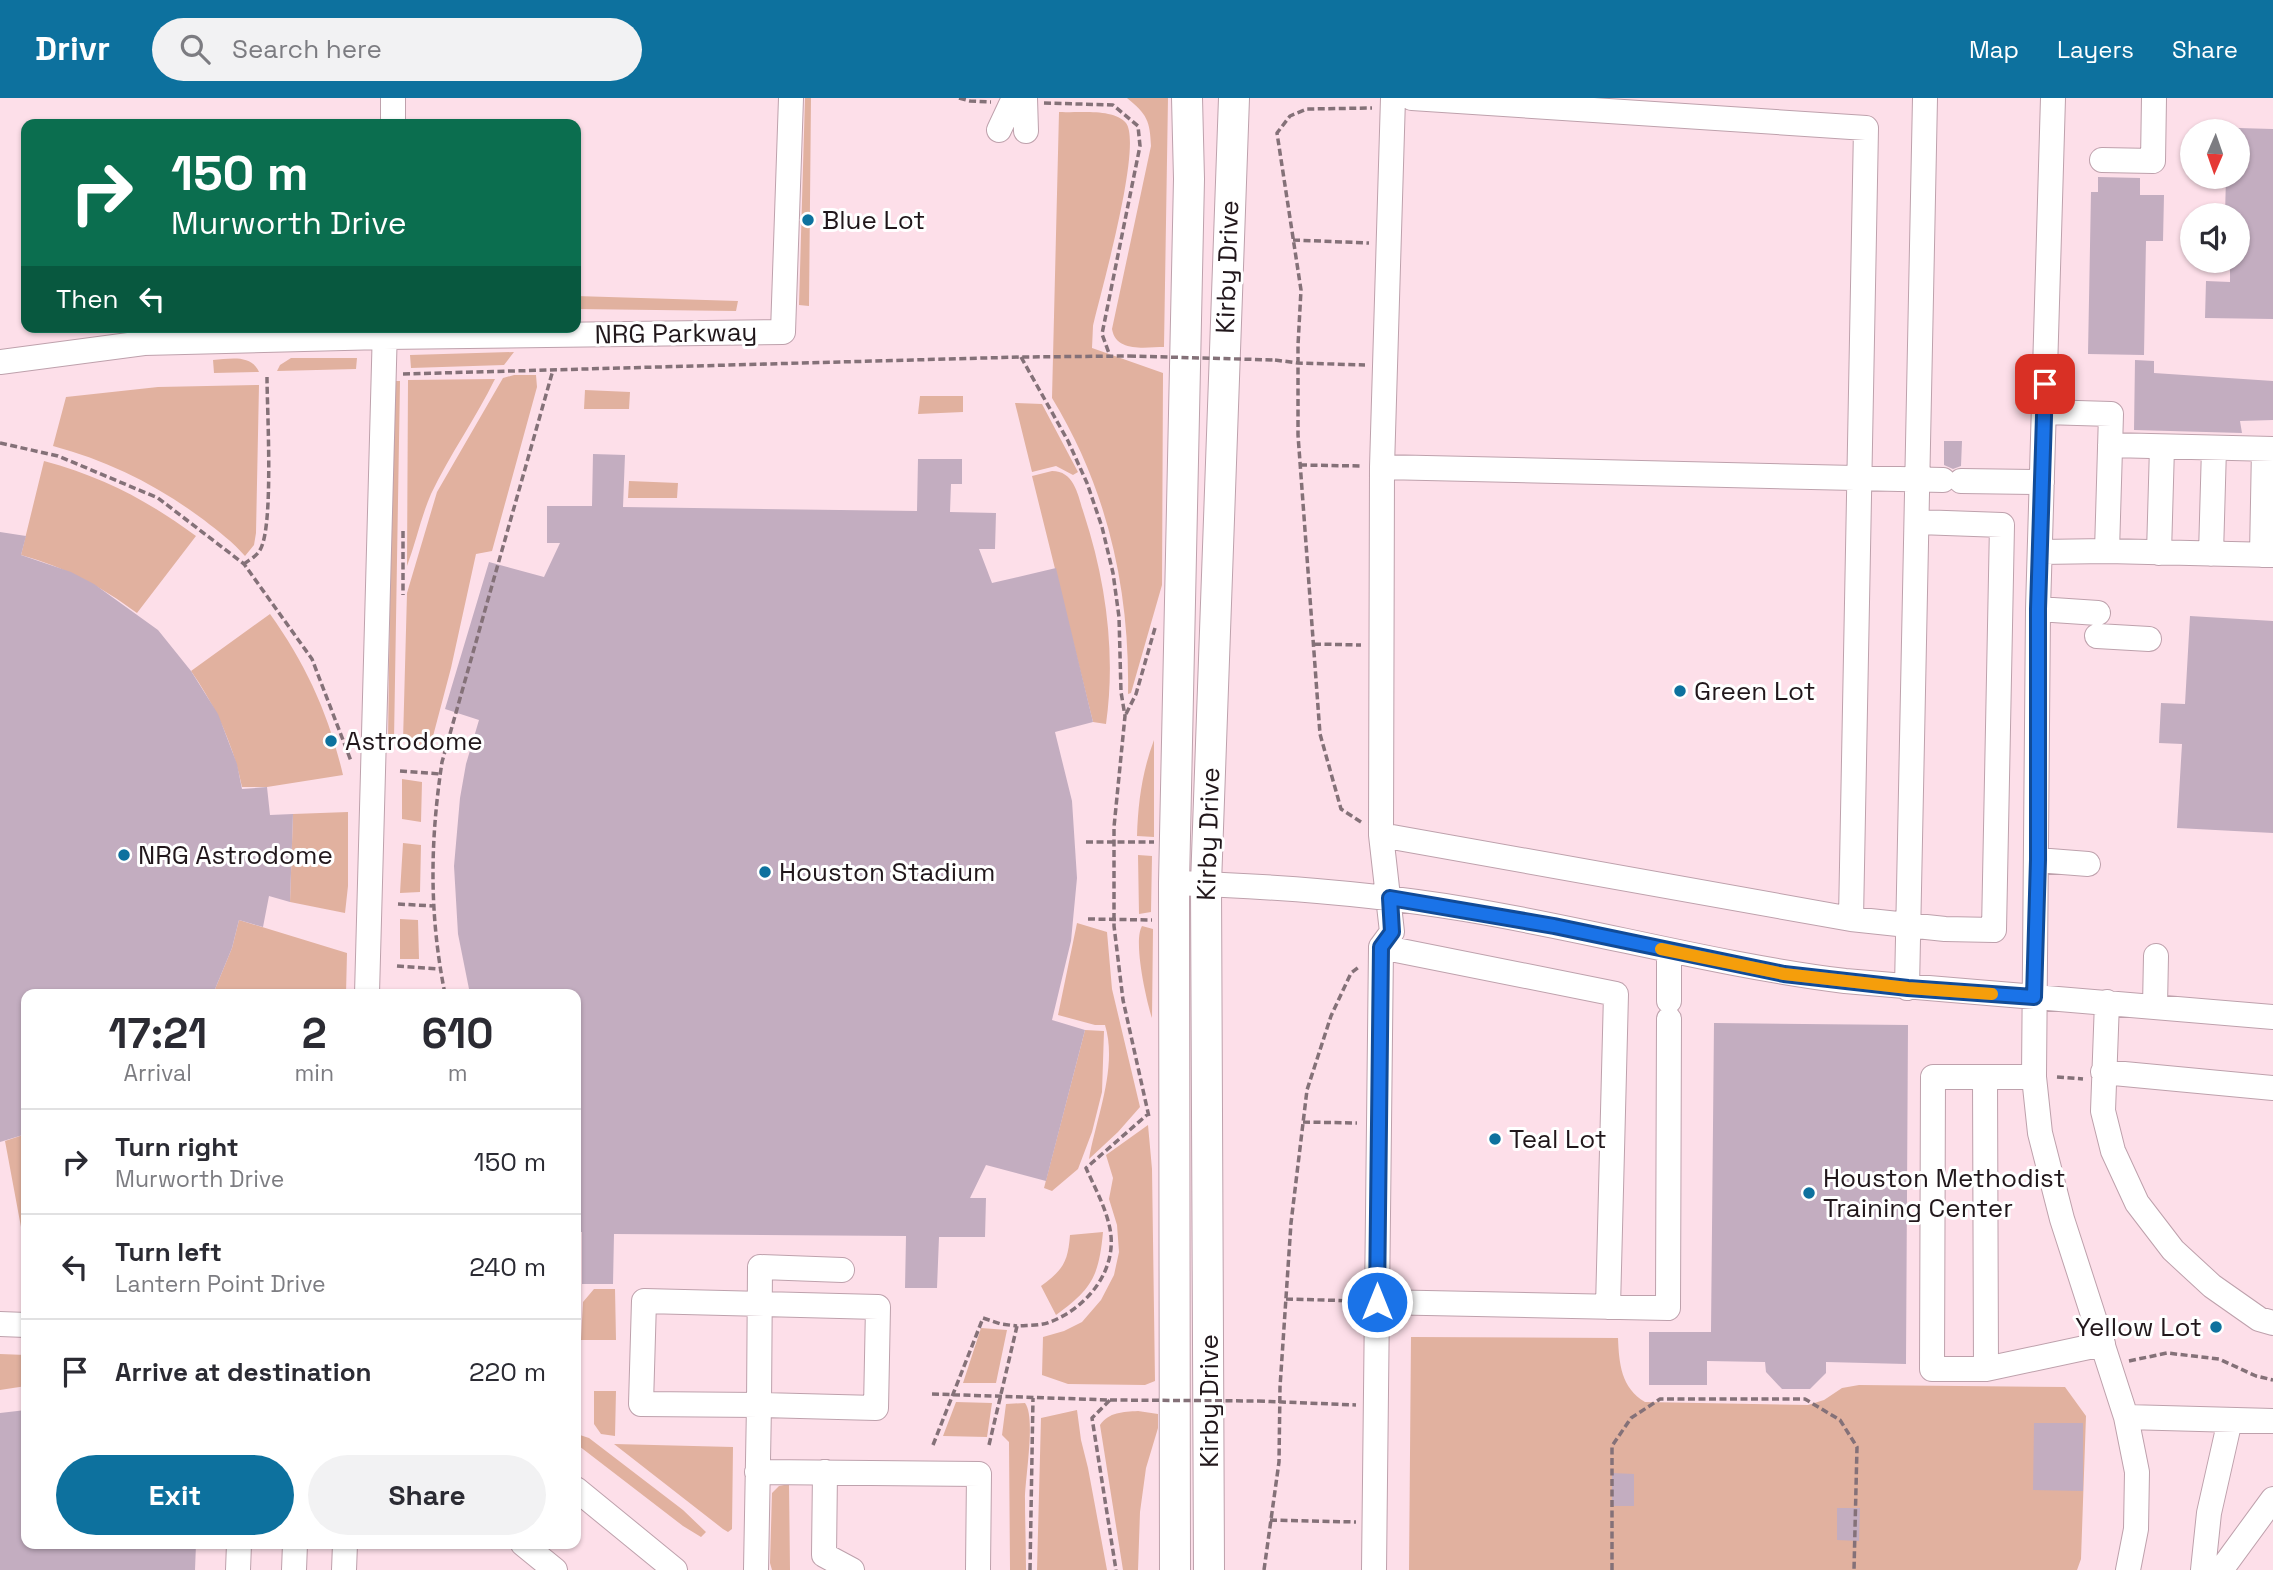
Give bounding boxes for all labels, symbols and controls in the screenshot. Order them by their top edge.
search box [152,18,642,81]
text: Drivr [35,28,110,70]
icon: search [176,30,214,68]
text: Search here [232,32,382,66]
text: Map [1969,34,2019,65]
text: Layers [2057,34,2134,65]
text: Share [2172,34,2238,65]
north arrow [2180,119,2250,189]
map controls [2180,119,2250,273]
text: 150 m [171,142,309,204]
icon: right [56,147,147,238]
street label: Kirby Drive [1208,200,1246,334]
text: Murworth Drive [171,203,407,243]
place label: Blue Lot [822,203,925,237]
button: sound [2180,203,2250,273]
marker: Blue Lot [800,212,816,228]
icon: left [133,280,171,318]
text: Then [56,282,119,316]
street label: NRG Parkway [594,315,758,351]
pin [2015,354,2075,414]
icon: arrive [2026,365,2064,403]
place label: Green Lot [1694,674,1816,708]
marker: Green Lot [1672,683,1688,699]
place label: Astrodome [345,724,483,758]
marker: Astrodome [323,733,339,749]
street label: Kirby Drive [1189,767,1227,901]
place label: NRG Astrodome [138,838,333,872]
marker: NRG Astrodome [116,847,132,863]
place label: Houston Stadium [779,855,995,889]
marker: Houston Stadium [757,864,773,880]
text: 17:21 [108,1007,207,1060]
text: 2 [302,1007,327,1060]
text: 610 [422,1007,494,1060]
text: Arrival [124,1058,192,1088]
text: min [295,1058,334,1088]
text: m [448,1058,467,1088]
place label: Teal Lot [1509,1122,1607,1156]
text: Turn right [115,1130,239,1164]
marker: Teal Lot [1487,1131,1503,1147]
icon: right [56,1143,94,1181]
text: 150 m [474,1145,546,1179]
place label: Houston Methodist Training Center [1823,1161,2065,1225]
text: Murworth Drive [115,1164,284,1194]
marker: Houston Methodist Training Center [1801,1185,1817,1201]
text: Turn left [115,1235,222,1269]
icon: left [56,1248,94,1286]
text: 240 m [469,1250,546,1284]
position arrow [1340,1265,1414,1339]
text: Lantern Point Drive [115,1269,326,1299]
place label: Yellow Lot [2075,1310,2202,1344]
marker: Yellow Lot [2208,1319,2224,1335]
street label: Kirby Drive [1192,1334,1226,1468]
icon: arrive [56,1353,94,1391]
text: Arrive at destination [115,1355,372,1389]
text: 220 m [469,1355,546,1389]
button: Exit [56,1455,294,1535]
button: Share [308,1455,546,1535]

